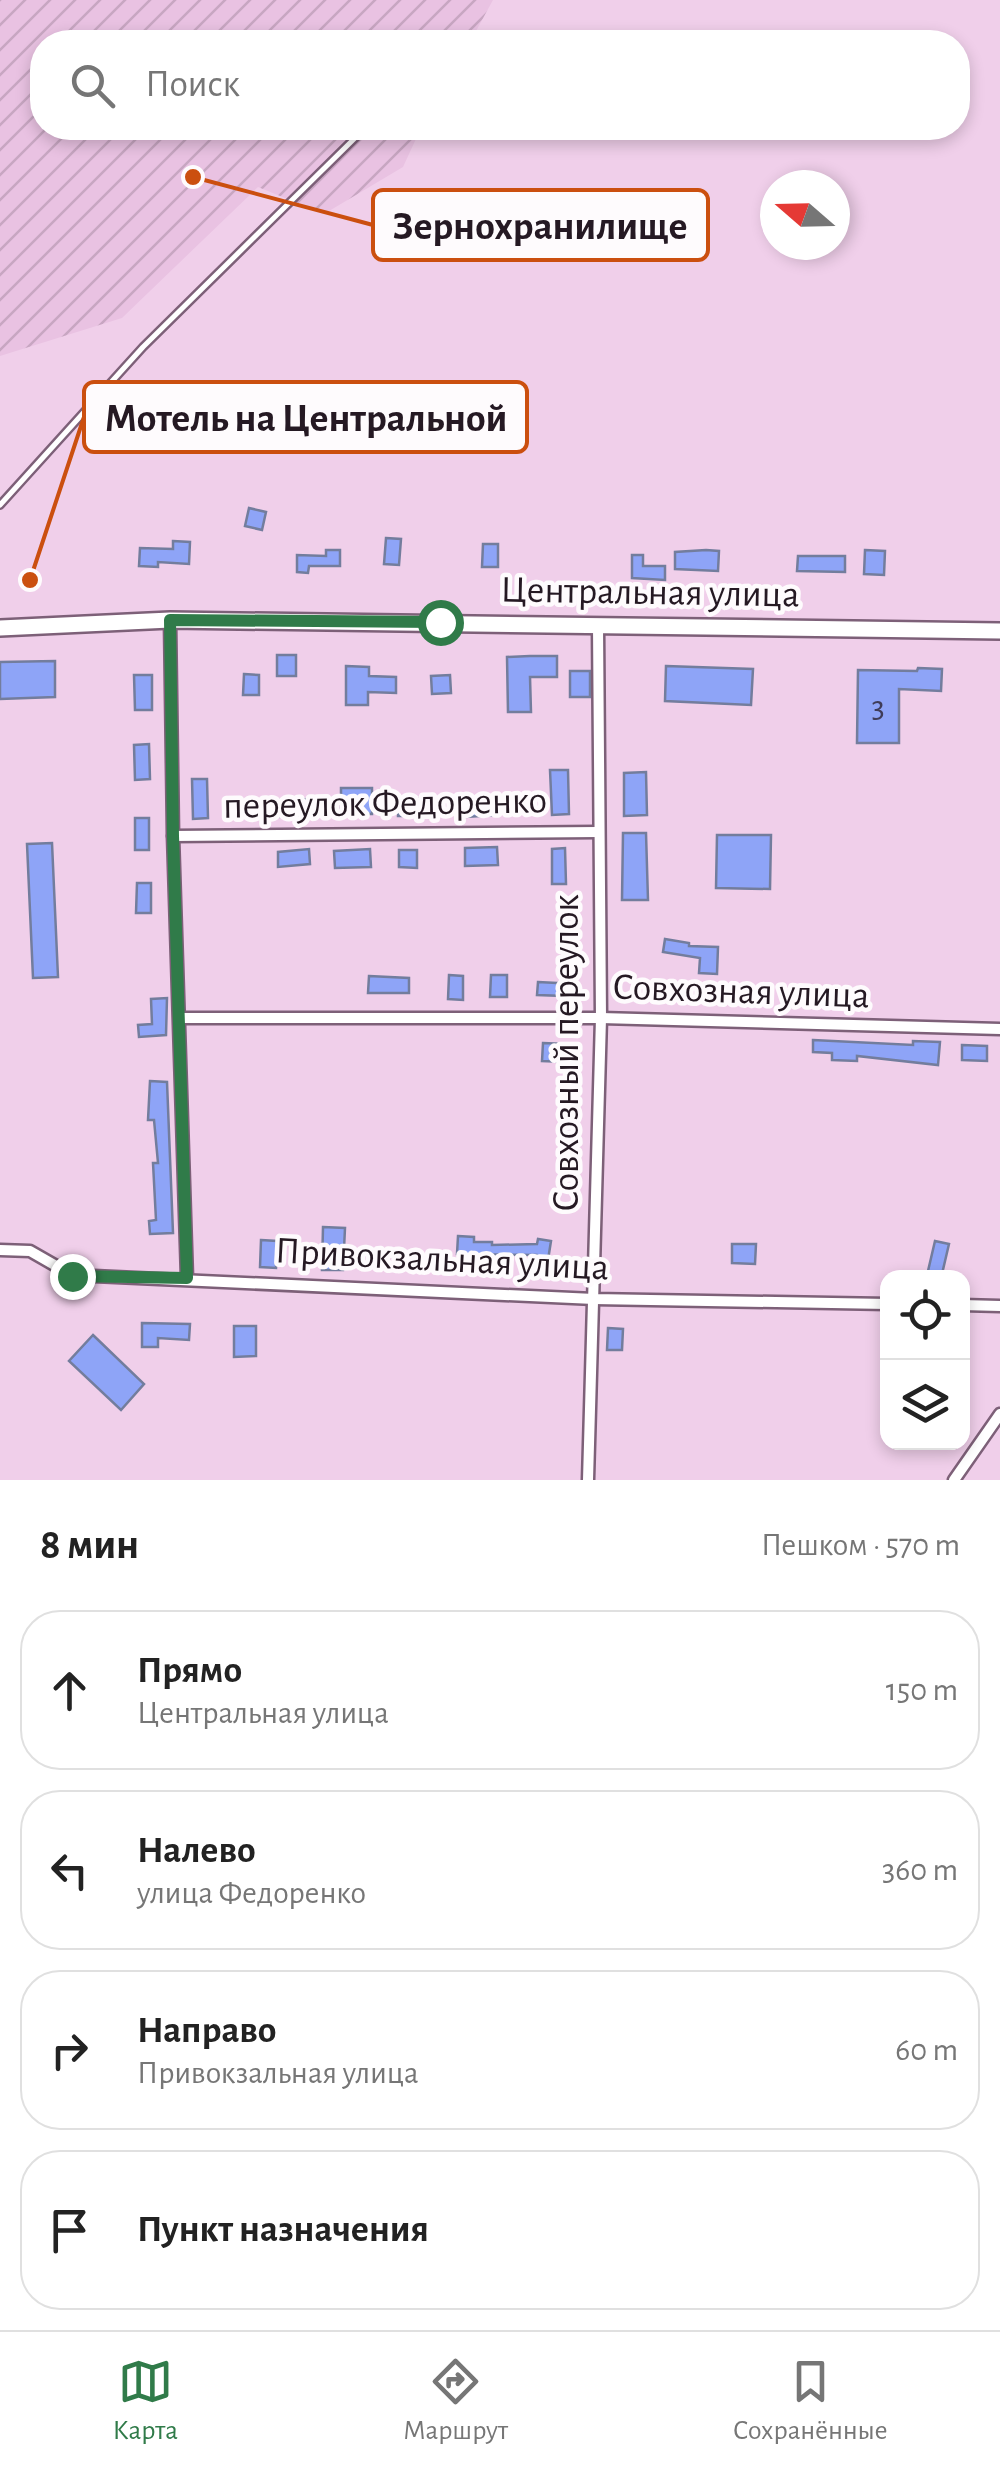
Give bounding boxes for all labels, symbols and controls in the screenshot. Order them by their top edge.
search box [30,30,970,140]
icon: search [65,58,120,113]
text: Поиск [145,66,240,104]
north arrow [760,170,850,260]
callout: Зернохранилище [373,190,708,260]
text: Зернохранилище [392,207,688,247]
callout: Мотель на Центральной [84,382,527,452]
text: Мотель на Центральной [105,399,507,439]
street label: Центральная улица [500,571,800,615]
route start [418,600,464,646]
house number: 3 [871,691,885,723]
street label: переулок Федоренко [223,782,547,826]
street label: Совхозный переулок [548,894,586,1212]
street label: Совхозная улица [612,969,870,1015]
street label: Привокзальная улица [274,1232,610,1288]
route end [50,1254,96,1300]
map controls [880,1270,970,1450]
button: locate [880,1270,970,1360]
button: layers [880,1360,970,1450]
text: 8 мин [40,1524,139,1566]
text: Пешком · 570 m [761,1529,960,1561]
text: Прямо [137,1652,242,1690]
icon: ahead [42,1663,97,1718]
text: 150 m [886,1674,958,1706]
text: Центральная улица [137,1697,389,1729]
text: Налево [137,1832,256,1870]
icon: left [42,1843,97,1898]
text: 360 m [882,1854,958,1886]
text: улица Федоренко [137,1877,366,1909]
text: Направо [137,2012,276,2050]
icon: right [42,2023,97,2078]
text: 60 m [895,2034,958,2066]
text: Привокзальная улица [137,2057,419,2089]
icon: arrive [42,2203,97,2258]
text: Пункт назначения [137,2211,429,2249]
tab: Карта [112,2354,178,2448]
tab: Маршрут [403,2354,508,2448]
tab: Сохранённые [733,2354,888,2448]

